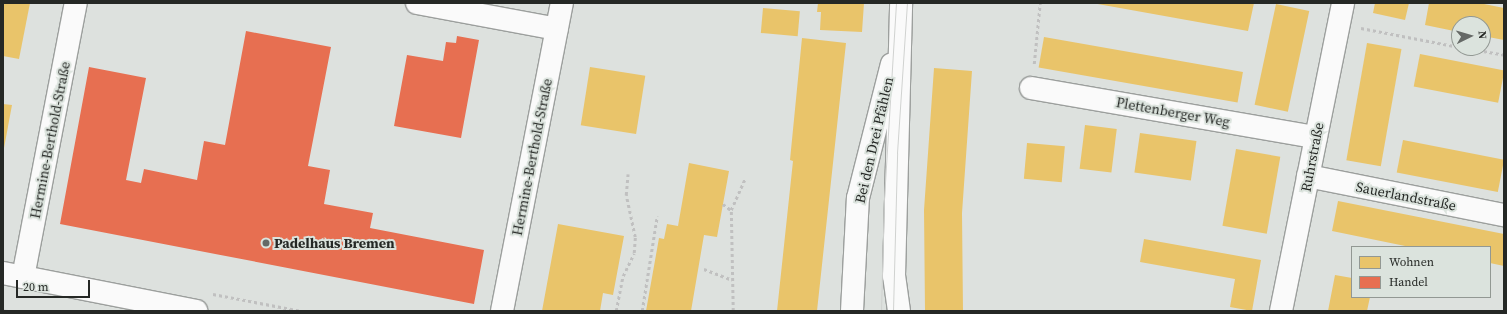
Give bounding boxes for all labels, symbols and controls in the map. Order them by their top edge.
north arrow [1451,16,1491,56]
text: N [1475,30,1490,40]
street label: Hermine-Berthold-Straße [27,60,73,220]
street label: Bei den Drei Pfählen [851,75,897,205]
street label: Hermine-Berthold-Straße [509,77,555,237]
street label: Plettenberger Weg [1115,94,1231,130]
street label: Ruhrstraße [1297,121,1327,193]
street label: Sauerlandstraße [1354,178,1458,214]
place label: Padelhaus Bremen [274,235,395,251]
marker: Padelhaus Bremen [261,238,271,248]
legend [1351,246,1491,298]
text: Wohnen [1389,254,1434,270]
scale bar [18,272,92,298]
text: Handel [1389,274,1428,290]
text: 20 m [23,279,49,295]

